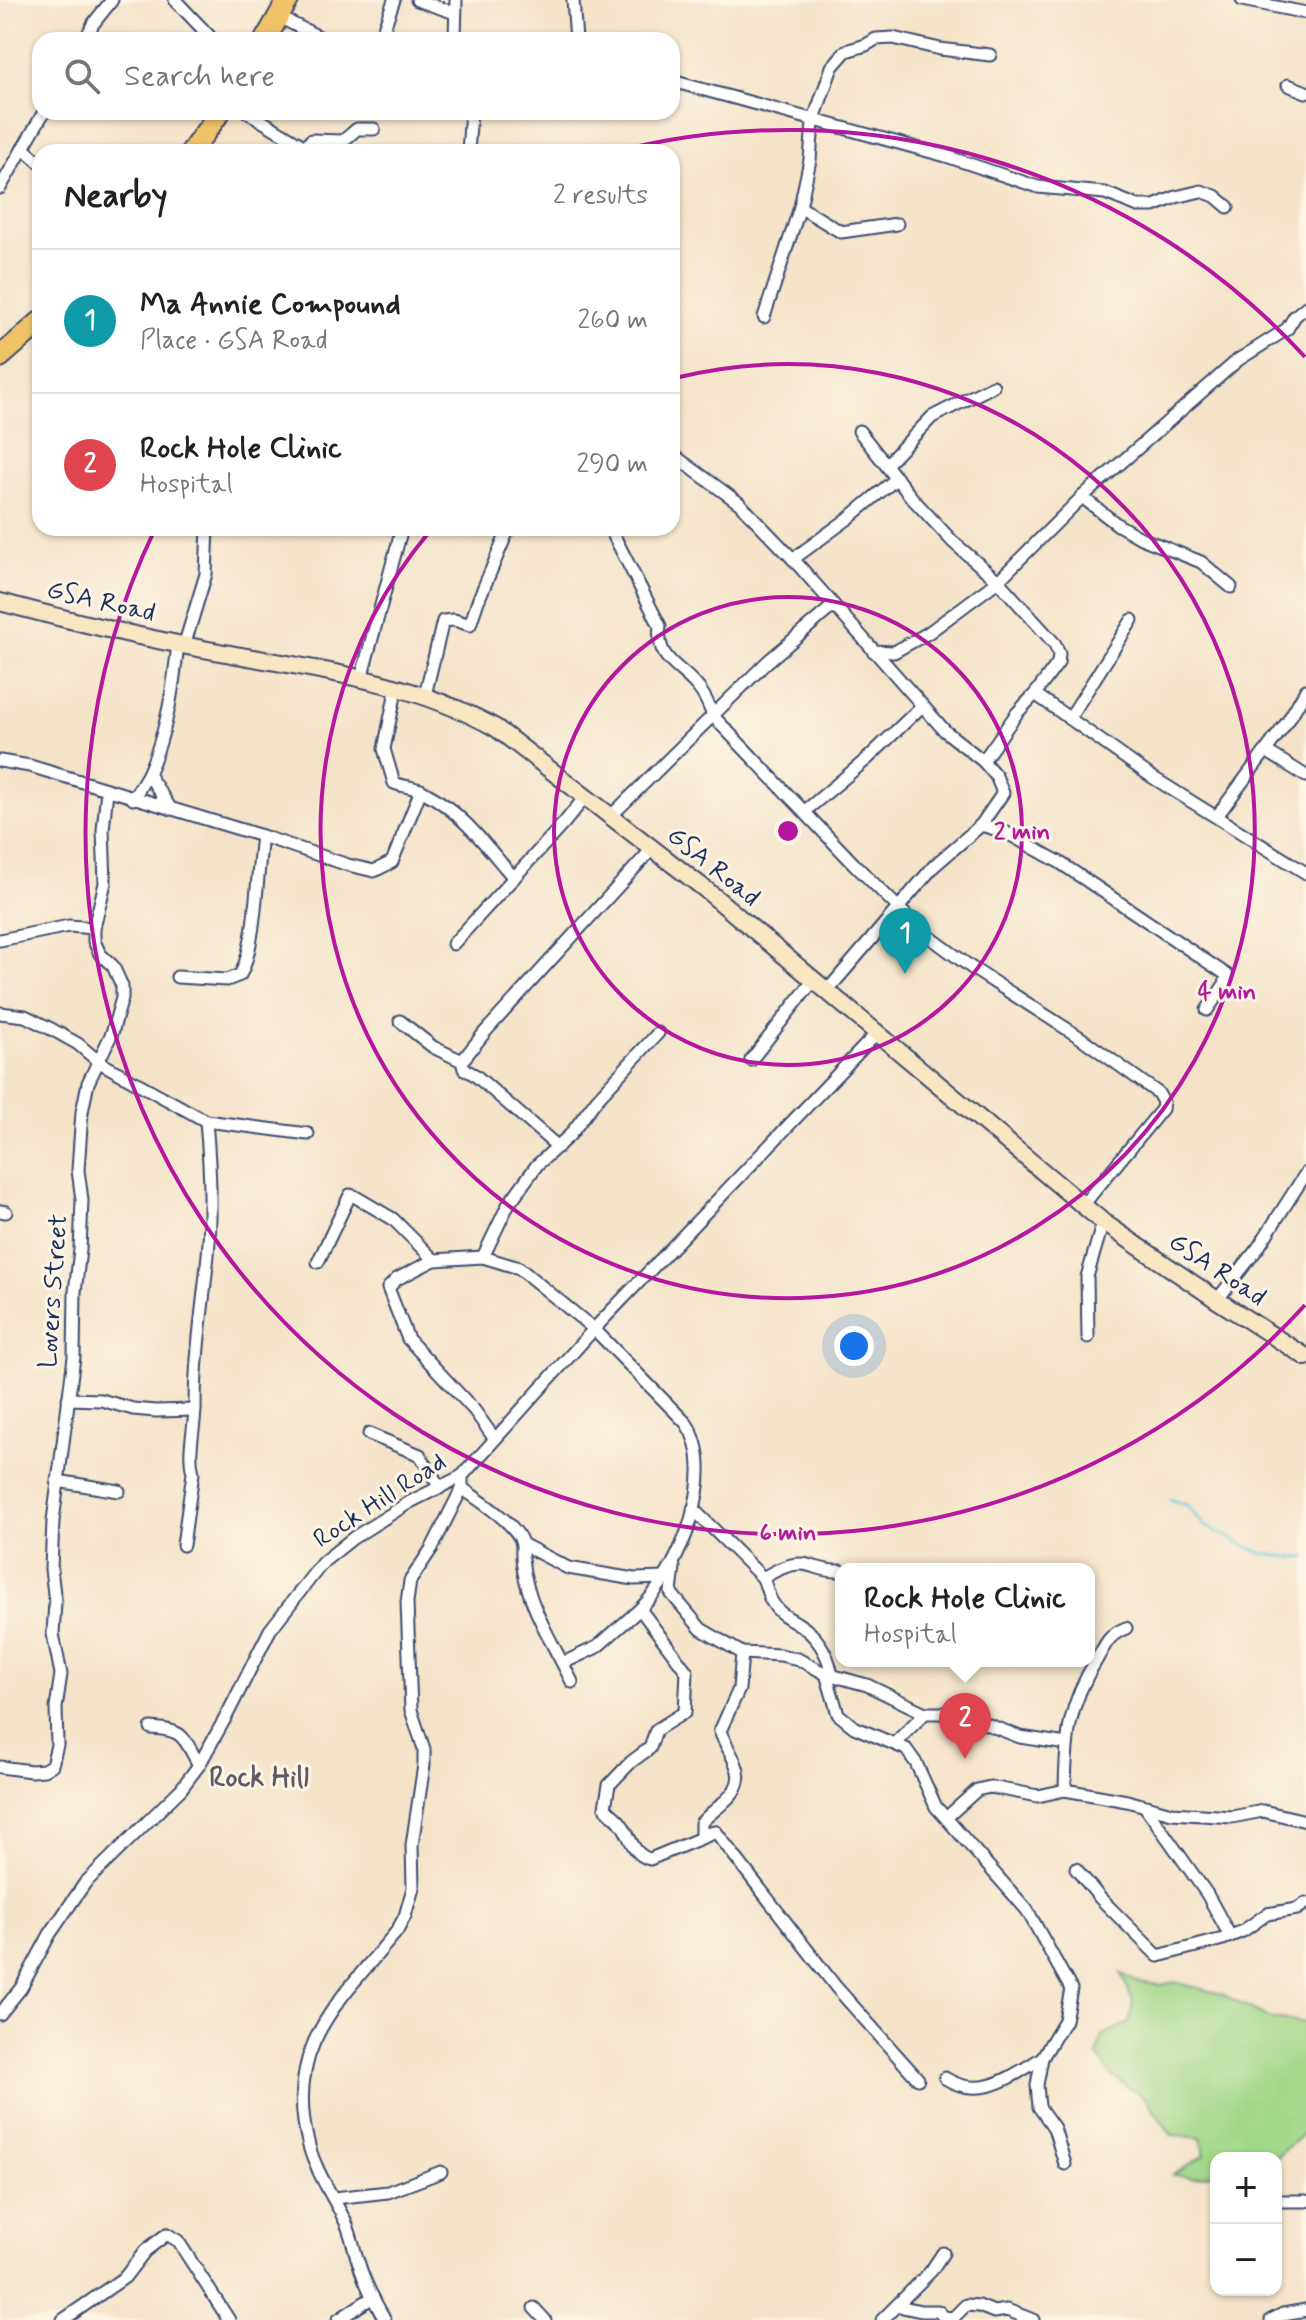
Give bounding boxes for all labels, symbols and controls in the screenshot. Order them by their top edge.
search box [32,32,680,120]
icon: search [60,54,104,98]
text: Search here [124,57,275,96]
text: Nearby [64,174,168,219]
text: 2 results [553,179,648,213]
text: Ma Annie Compound [140,285,401,324]
text: 1 [84,304,96,338]
text: 260 m [578,304,648,338]
text: Place · GSA Road [140,324,328,358]
text: Rock Hole Clinic [140,429,342,468]
text: 2 [84,448,96,482]
text: 290 m [576,448,648,482]
text: Hospital [140,468,233,502]
street label: GSA Road [43,573,159,631]
centre of rings [774,817,802,845]
text: 2 min [994,817,1050,848]
street label: GSA Road [659,819,767,915]
pin: 1 [879,908,931,974]
text: 4 min [1198,977,1256,1008]
street label: Lovers Street [32,1213,76,1369]
street label: GSA Road [1162,1225,1272,1315]
your location [834,1326,874,1366]
street label: Rock Hill Road [307,1445,453,1557]
text: 6 min [760,1518,816,1549]
popup [835,1563,1095,1667]
text: Rock Hole Clinic [864,1579,1066,1618]
text: Hospital [864,1618,957,1652]
pin: 2 [939,1693,991,1759]
district label: Rock Hill [209,1760,309,1797]
map controls [1210,2152,1282,2296]
button: + [1210,2152,1282,2224]
button: − [1210,2224,1282,2296]

